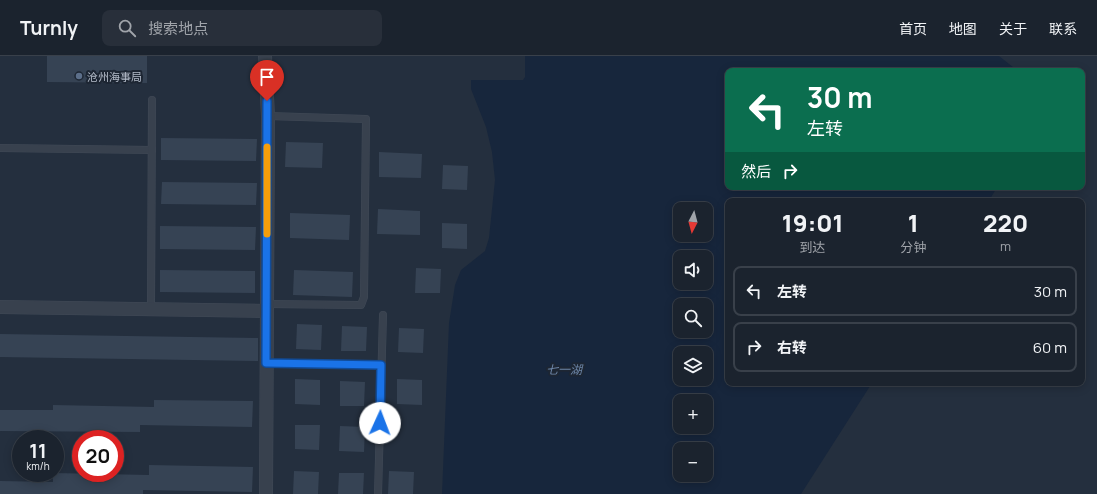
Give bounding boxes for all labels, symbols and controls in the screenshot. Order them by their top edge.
search box [102,10,382,46]
text: Turnly [20,15,78,41]
icon: search [116,17,138,39]
text: 搜索地点 [148,18,208,39]
text: 首页 [899,19,927,38]
text: 地图 [949,19,977,38]
text: 关于 [999,19,1027,38]
text: 联系 [1049,19,1077,38]
pin [250,60,284,101]
icon: arrive [256,66,278,88]
place label: 沧州海事局 [87,69,142,84]
marker: 沧州海事局 [74,71,84,81]
text: 30 m [807,78,872,116]
icon: left [741,84,793,136]
text: 左转 [807,116,843,140]
icon: right [779,160,801,182]
text: 然后 [741,161,771,182]
north arrow [673,202,713,242]
map controls [673,202,713,482]
text: 19:01 [782,206,843,239]
text: 1 [908,206,919,239]
text: 220 [983,206,1028,239]
text: m [1000,237,1011,255]
text: 到达 [800,238,826,256]
text: 分钟 [900,238,926,256]
button: sound [673,250,713,290]
icon: left [743,280,765,302]
text: 左转 [777,281,807,302]
text: 30 m [1034,281,1067,302]
button: search [673,298,713,338]
icon: right [743,336,765,358]
text: 右转 [777,337,807,358]
text: 60 m [1033,337,1067,358]
button: layers [673,346,713,386]
water label: 七一湖 [546,361,584,378]
button: + [673,394,713,434]
position arrow [359,402,401,444]
speed limit sign: 20 [72,430,124,482]
text: 11 [29,437,47,464]
button: − [673,442,713,482]
text: km/h [26,459,50,473]

